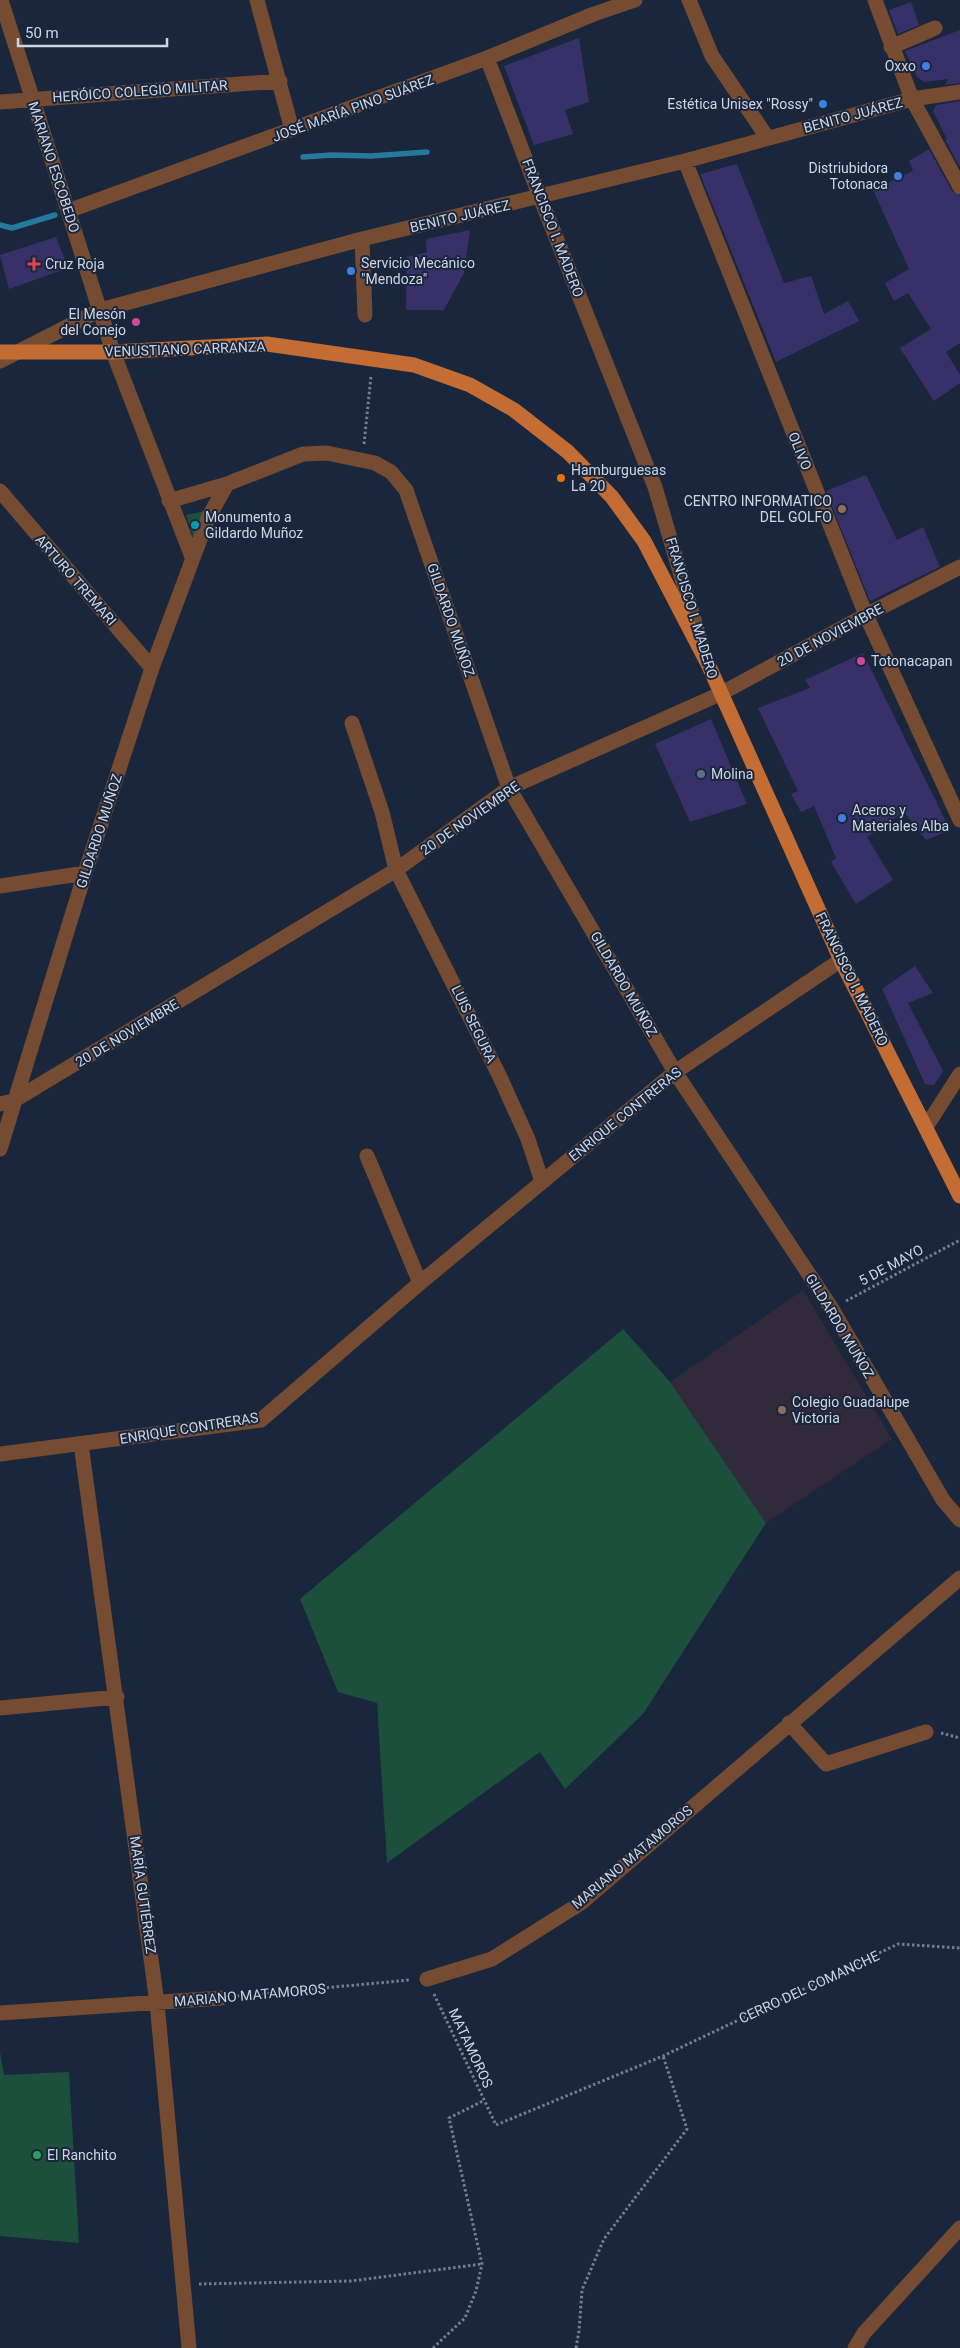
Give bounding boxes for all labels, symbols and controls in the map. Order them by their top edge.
scale bar [18,15,166,47]
text: 50 m [25,24,59,42]
place label: Oxxo [885,58,916,74]
marker: Oxxo [920,60,932,72]
street label: JOSÉ MARÍA PINO SUÁREZ [270,70,436,145]
street label: HERÓICO COLEGIO MILITAR [52,76,229,105]
street label: BENITO JUÁREZ [801,93,904,136]
place label: Estética Unisex "Rossy" [667,96,813,112]
marker: Estética Unisex "Rossy" [817,98,829,110]
street label: MARIANO ESCOBEDO [25,99,83,235]
street label: FRANCISCO I. MADERO [519,157,587,299]
place label: Distriubidora Totonaca [809,160,888,192]
marker: Distriubidora Totonaca [892,170,904,182]
street label: BENITO JUÁREZ [408,196,512,235]
place label: Servicio Mecánico "Mendoza" [361,255,475,287]
place label: Cruz Roja [45,256,105,272]
marker: Cruz Roja [27,257,41,271]
marker: Servicio Mecánico "Mendoza" [345,265,357,277]
place label: El Mesón del Conejo [60,306,126,338]
marker: El Mesón del Conejo [130,316,142,328]
street label: VENUSTIANO CARRANZA [104,338,266,360]
street label: OLIVO [785,430,815,472]
place label: Hamburguesas La 20 [571,462,666,494]
marker: Hamburguesas La 20 [555,472,567,484]
place label: CENTRO INFORMATICO DEL GOLFO [684,493,832,525]
marker: CENTRO INFORMATICO DEL GOLFO [836,503,848,515]
place label: Monumento a Gildardo Muñoz [205,509,303,541]
marker: Monumento a Gildardo Muñoz [189,519,201,531]
street label: ARTURO TREMARI [32,531,120,629]
street label: FRANCISCO I. MADERO [663,535,721,681]
street label: GILDARDO MUÑOZ [424,561,479,679]
street label: 20 DE NOVIEMBRE [774,600,886,670]
place label: Totonacapan [871,653,953,669]
marker: Totonacapan [855,655,867,667]
place label: Molina [711,766,753,782]
marker: Molina [695,768,707,780]
street label: GILDARDO MUÑOZ [72,772,125,890]
street label: 20 DE NOVIEMBRE [417,778,523,858]
place label: Aceros y Materiales Alba [852,802,949,834]
marker: Aceros y Materiales Alba [836,812,848,824]
street label: FRANCISCO I. MADERO [813,910,891,1048]
street label: GILDARDO MUÑOZ [587,928,662,1040]
street label: LUIS SEGURA [448,983,500,1065]
street label: 20 DE NOVIEMBRE [73,996,182,1070]
street label: ENRIQUE CONTRERAS [566,1064,684,1164]
street label: 5 DE MAYO [856,1241,926,1289]
street label: GILDARDO MUÑOZ [802,1270,878,1381]
place label: Colegio Guadalupe Victoria [792,1394,909,1426]
marker: Colegio Guadalupe Victoria [776,1404,788,1416]
street label: ENRIQUE CONTRERAS [119,1409,259,1447]
street label: MARIANO MATAMOROS [569,1802,695,1912]
street label: MARÍA GUTIÉRREZ [127,1835,160,1955]
street label: CERRO DEL COMANCHE [736,1947,882,2027]
street label: MARIANO MATAMOROS [173,1980,327,2010]
street label: MATAMOROS [446,2006,496,2090]
place label: El Ranchito [47,2147,117,2163]
marker: El Ranchito [31,2149,43,2161]

